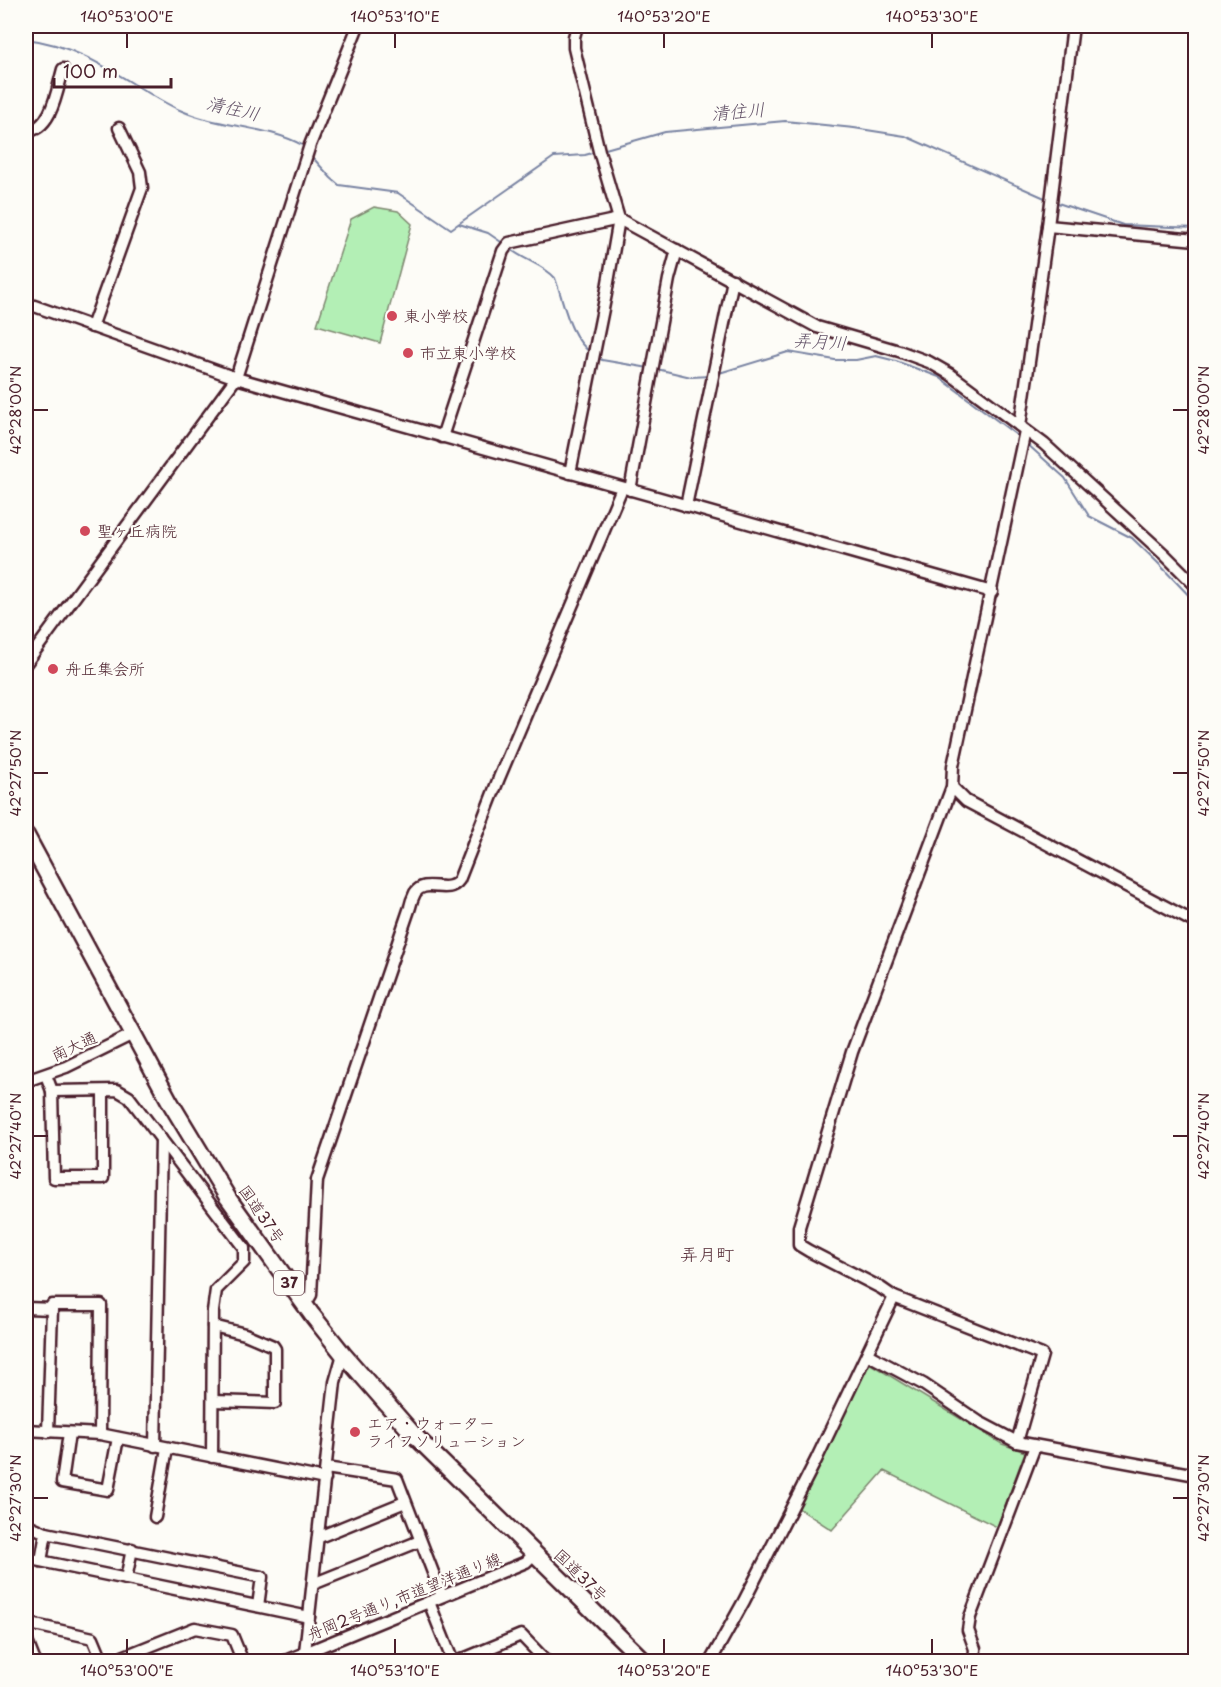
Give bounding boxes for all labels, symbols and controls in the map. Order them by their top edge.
text: 140°53'00"E [80,4,174,27]
text: 140°53'10"E [350,4,440,27]
text: 140°53'20"E [617,4,711,27]
text: 140°53'30"E [886,4,978,27]
scale bar [54,51,171,89]
text: 100 m [63,57,118,84]
water label: 清住川 [204,88,263,127]
water label: 清住川 [710,95,766,126]
place label: 東小学校 [404,303,468,327]
marker: 東小学校 [385,309,399,323]
water label: 弄月川 [792,325,848,356]
place label: 市立東小学校 [420,340,516,364]
marker: 市立東小学校 [401,346,415,360]
text: 42°28'00"N [3,365,26,455]
text: 42°28'00"N [1191,365,1214,455]
place label: 聖ヶ丘病院 [97,518,177,542]
marker: 聖ヶ丘病院 [78,524,92,538]
place label: 舟丘集会所 [65,656,145,680]
marker: 舟丘集会所 [46,662,60,676]
text: 42°27'50"N [3,730,26,816]
text: 42°27'50"N [1191,730,1214,816]
street label: 南大通 [47,1024,100,1066]
text: 42°27'40"N [3,1092,26,1180]
text: 42°27'40"N [1191,1092,1214,1180]
street label: 国道37号 [234,1179,292,1248]
district label: 弄月町 [680,1240,734,1267]
road number: 37 [274,1271,304,1295]
place label: エア・ウォーター ライフソリューション [367,1410,526,1452]
marker: エア・ウォーター ライフソリューション [348,1425,362,1439]
text: 42°27'30"N [3,1454,26,1542]
text: 42°27'30"N [1191,1454,1214,1542]
street label: 国道37号 [549,1542,614,1606]
street label: 舟岡2号通り,市道望洋通り線 [303,1545,504,1645]
text: 140°53'00"E [80,1658,174,1681]
text: 140°53'10"E [350,1658,440,1681]
text: 140°53'20"E [617,1658,711,1681]
text: 140°53'30"E [886,1658,978,1681]

